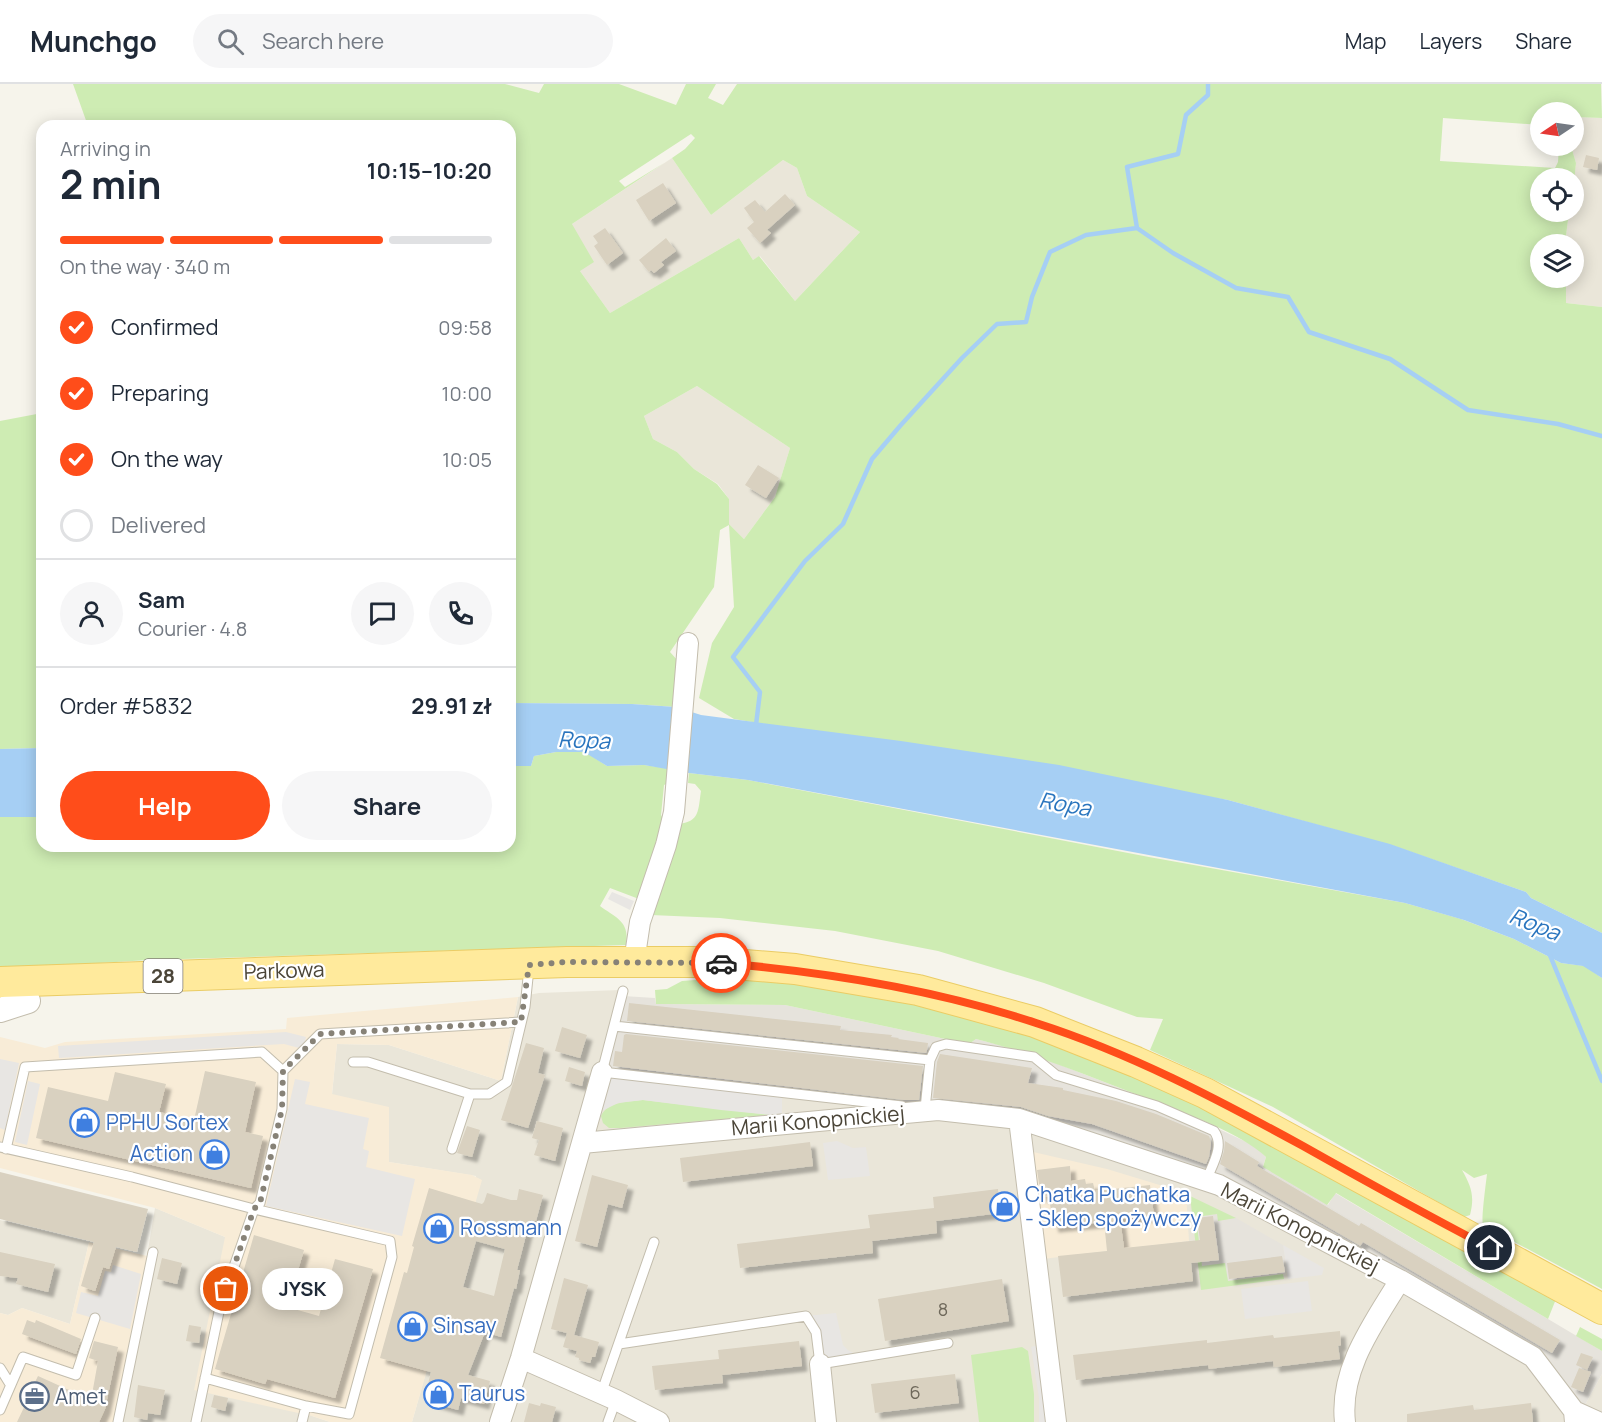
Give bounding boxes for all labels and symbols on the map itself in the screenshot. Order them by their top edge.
north arrow [1530,102,1584,156]
water label: Ropa [557,724,612,756]
water label: Ropa [1037,785,1095,824]
water label: Ropa [1505,900,1566,948]
courier [691,933,751,993]
street label: Parkowa [243,955,325,985]
road number: 28 [144,959,182,993]
street label: Marii Konopnickiej [730,1098,906,1142]
shop icon: PPHU Sortex [69,1107,101,1139]
place label: PPHU Sortex [106,1108,229,1136]
shop icon: Action [198,1138,230,1170]
place label: Action [130,1139,193,1167]
street label: Marii Konopnickiej [1217,1175,1384,1279]
place label: Chatka Puchatka - Sklep spożywczy [1025,1180,1201,1232]
shop icon: Chatka Puchatka - Sklep spożywczy [988,1191,1020,1223]
shop icon: Rossmann [423,1212,455,1244]
place label: Rossmann [460,1213,562,1241]
pin [1464,1222,1515,1273]
pin [200,1263,251,1314]
callout: JYSK [262,1268,343,1310]
house number: 8 [938,1297,948,1321]
shop icon: Sinsay [396,1310,428,1342]
place label: Sinsay [433,1311,496,1339]
shop icon: Taurus [422,1378,454,1410]
place label: Taurus [459,1379,525,1407]
house number: 6 [909,1380,921,1404]
office icon: Amet [18,1381,50,1413]
place label: Amet [55,1382,107,1410]

